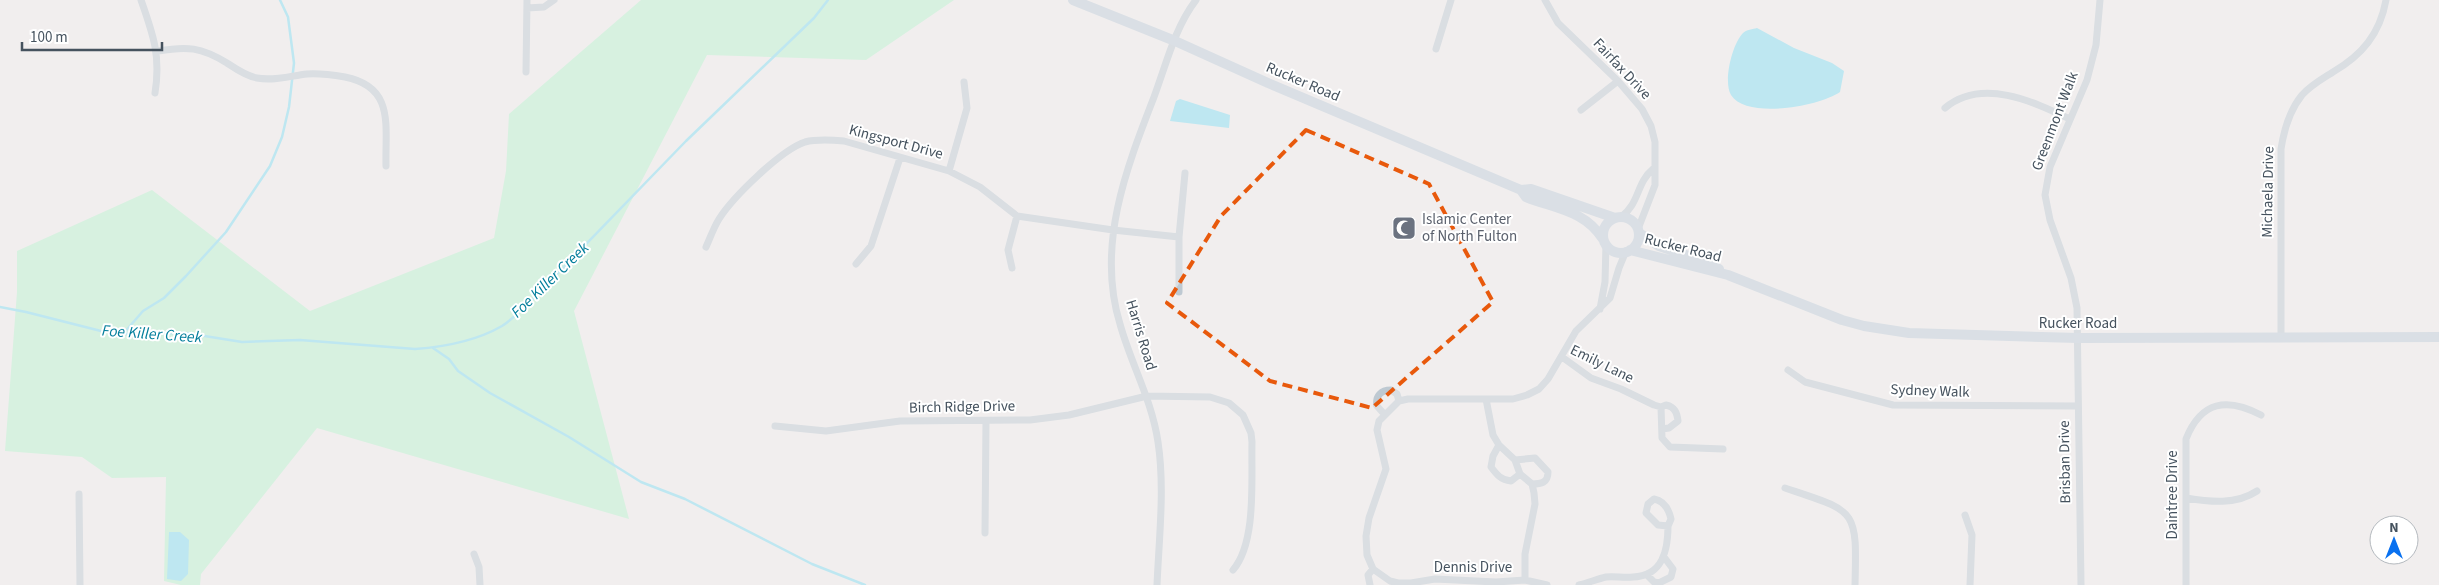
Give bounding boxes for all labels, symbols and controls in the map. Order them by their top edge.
scale bar [22,20,162,52]
text: 100 m [30,27,68,48]
street label: Fairfax Drive [1588,34,1656,104]
street label: Rucker Road [1263,57,1343,107]
street label: Greenmont Walk [2026,68,2084,174]
street label: Kingsport Drive [847,119,945,165]
street label: Michaela Drive [2257,146,2279,238]
place label: Islamic Center of North Fulton [1422,209,1517,247]
mosque icon: Islamic Center of North Fulton [1391,215,1417,241]
street label: Rucker Road [1642,228,1724,268]
water label: Foe Killer Creek [506,237,594,323]
street label: Harris Road [1120,297,1162,373]
street label: Rucker Road [2039,313,2117,334]
water label: Foe Killer Creek [101,320,203,349]
street label: Emily Lane [1567,340,1637,388]
street label: Sydney Walk [1890,379,1971,403]
street label: Birch Ridge Drive [909,396,1015,418]
street label: Brisban Drive [2054,420,2076,504]
street label: Daintree Drive [2162,450,2183,540]
north arrow [2369,515,2419,565]
text: N [2389,518,2399,538]
street label: Dennis Drive [1434,557,1512,578]

